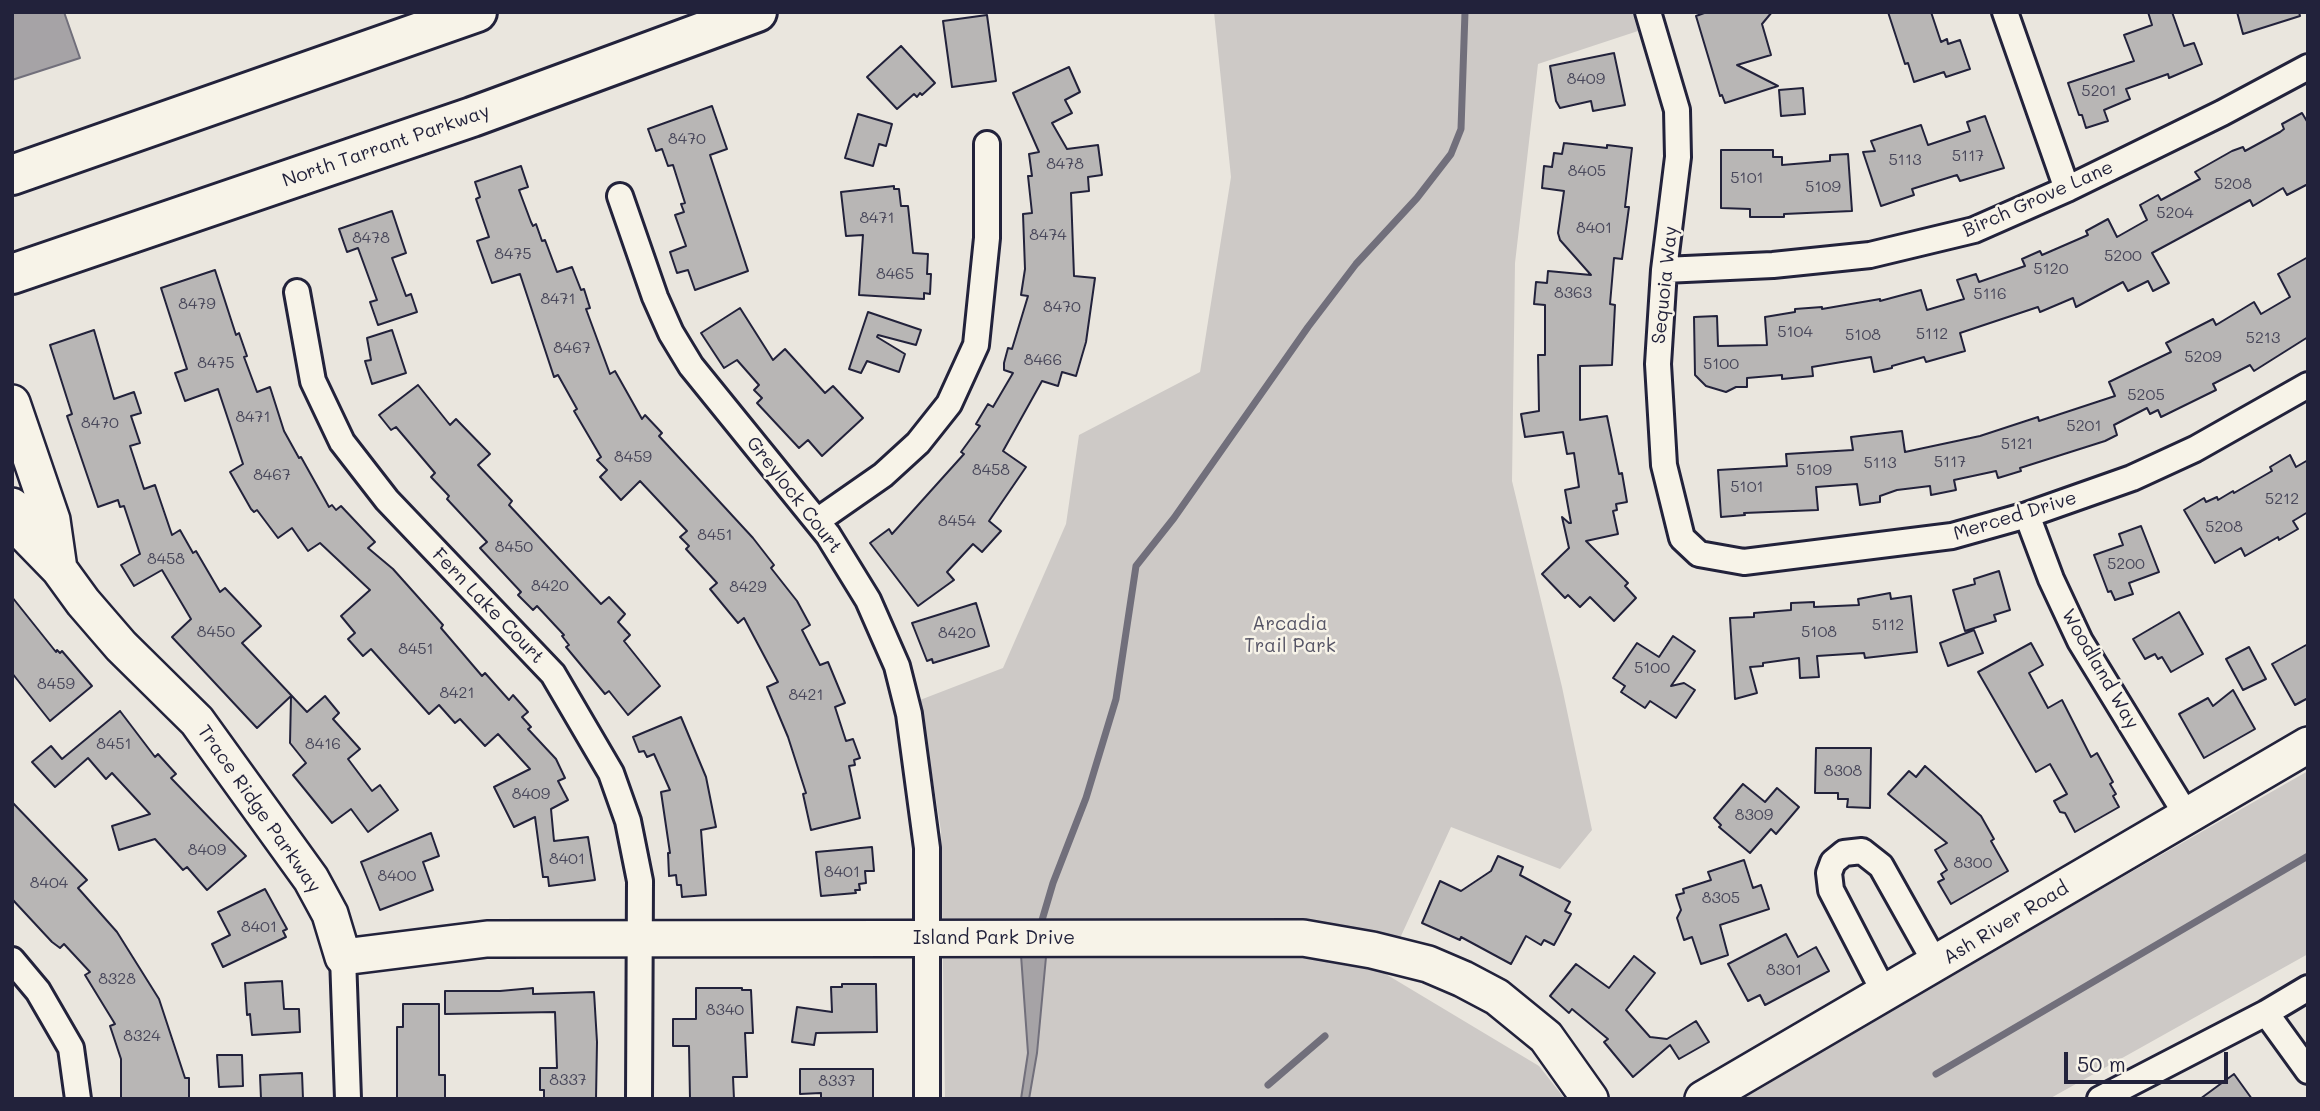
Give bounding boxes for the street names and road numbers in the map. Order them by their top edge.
street label: North Tarrant Parkway [279,100,493,192]
street label: Birch Grove Lane [1959,156,2117,242]
street label: Sequoia Way [1647,225,1683,345]
street label: Greylock Court [741,432,847,558]
street label: Merced Drive [1951,486,2079,546]
street label: Fern Lake Court [427,544,549,668]
street label: Woodland Way [2056,605,2144,733]
street label: Trace Ridge Parkway [192,721,326,897]
street label: Ash River Road [1939,877,2073,969]
street label: Island Park Drive [913,927,1075,949]

